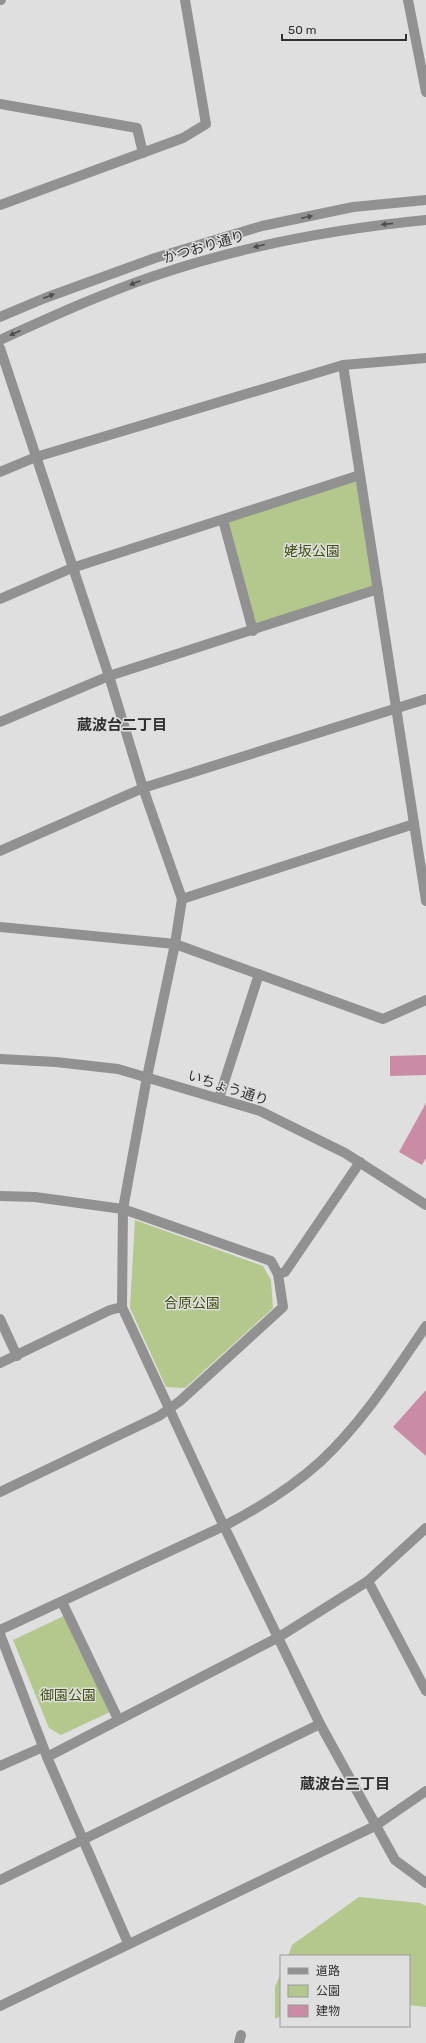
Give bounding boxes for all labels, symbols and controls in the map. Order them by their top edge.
scale bar [282,16,406,42]
text: 50 m [288,23,316,37]
one-way arrow [300,213,313,219]
one-way arrow [381,220,393,227]
street label: かつおり通り [161,227,247,267]
one-way arrow [253,244,265,250]
one-way arrow [128,281,140,287]
one-way arrow [43,293,55,299]
one-way arrow [9,330,20,336]
park label: 姥坂公園 [284,543,340,560]
district label: 蔵波台二丁目 [77,716,167,734]
street label: いちょう通り [185,1067,271,1109]
park label: 合原公園 [164,1295,220,1312]
park label: 御園公園 [40,1687,96,1704]
district label: 蔵波台三丁目 [300,1775,390,1793]
legend [280,1955,410,2027]
text: 道路 [316,1964,340,1978]
text: 公園 [316,1984,340,1998]
text: 建物 [316,2004,340,2018]

